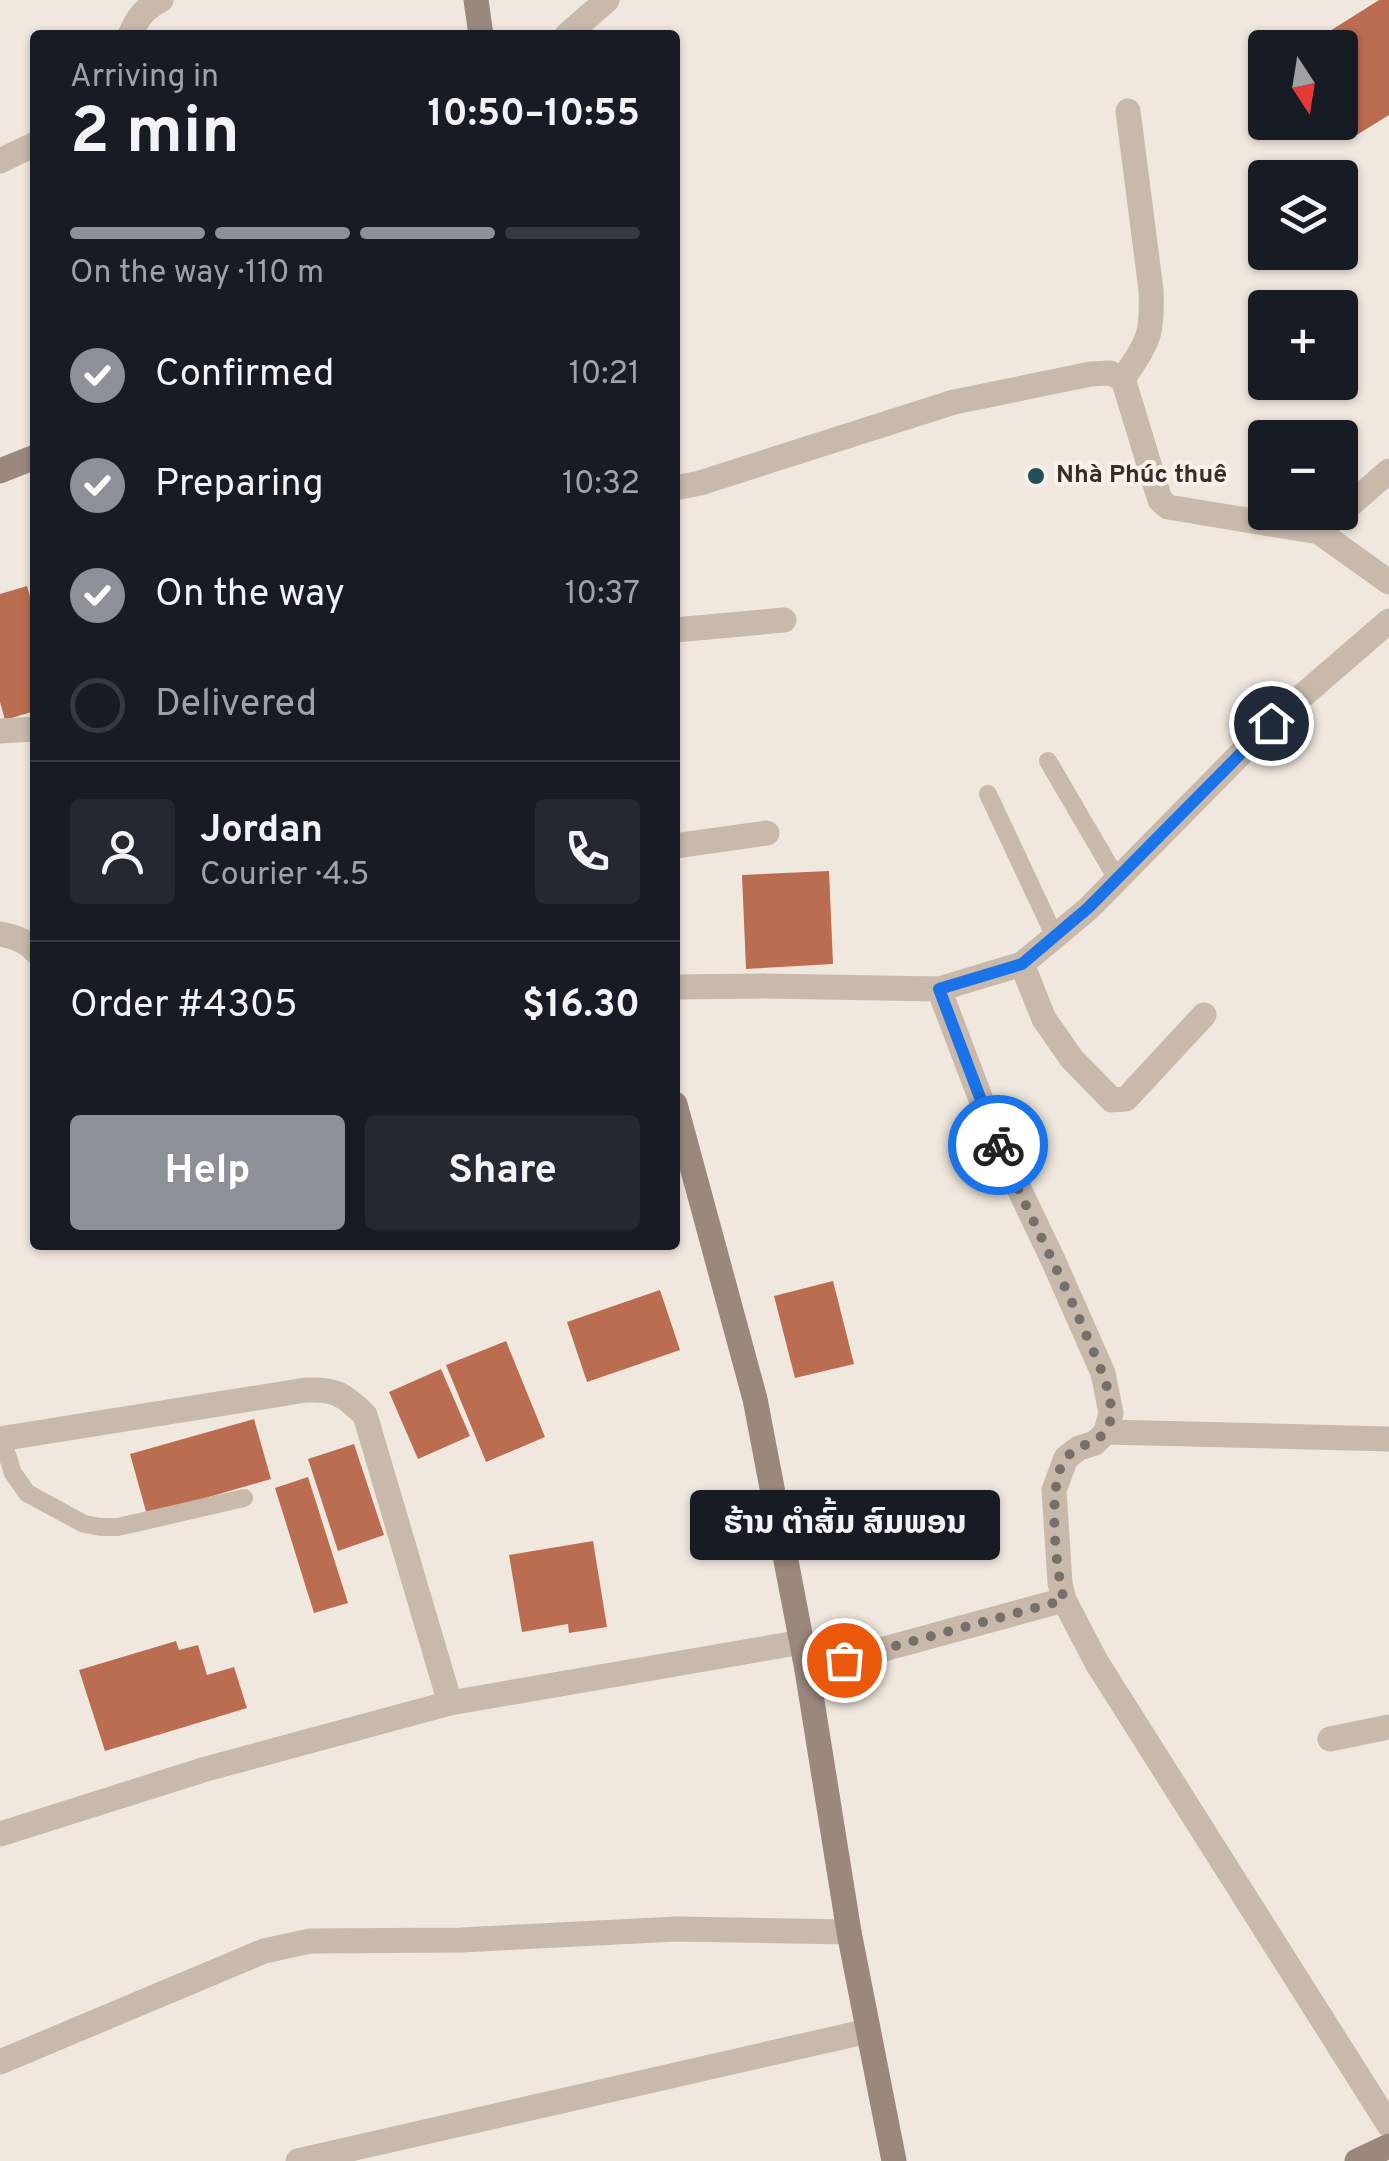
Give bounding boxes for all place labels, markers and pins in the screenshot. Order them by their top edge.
place label: Nhà Phúc thuê [1056,460,1227,492]
marker: Nhà Phúc thuê [1025,465,1047,487]
pin [1229,681,1314,766]
callout: ຮ້ານ ຕຳສົ້ມ ສົມພອນ [689,1490,999,1560]
pin [802,1618,887,1703]

